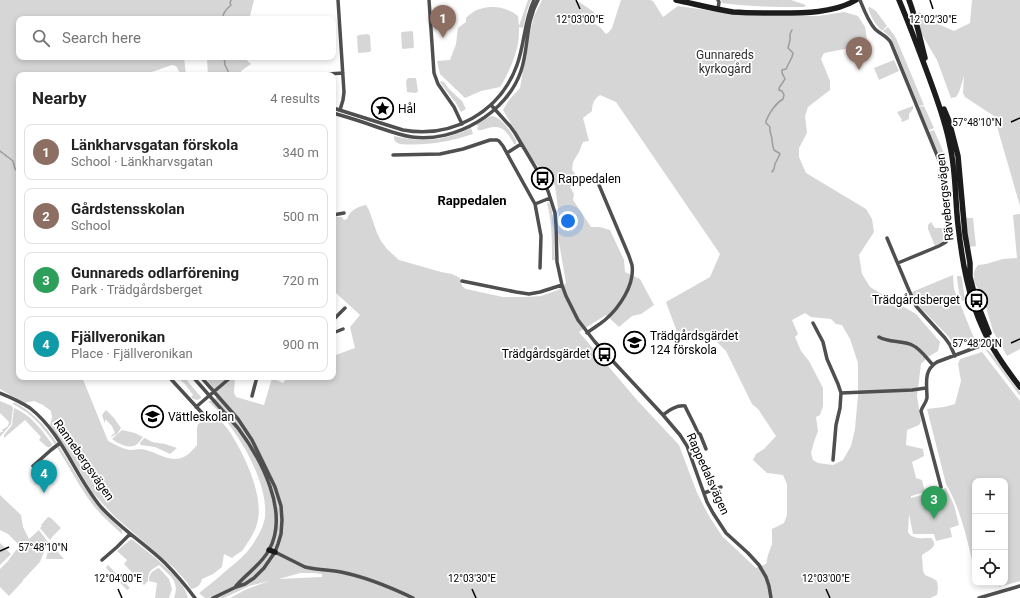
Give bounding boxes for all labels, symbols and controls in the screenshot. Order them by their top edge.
pin: 1 [430,5,456,38]
text: 12°03'00"E [556,14,604,25]
text: 12°02'30"E [909,14,957,25]
search box [16,16,336,60]
icon: search [30,27,52,49]
text: Search here [62,29,141,47]
pin: 2 [846,37,872,70]
park label: Gunnareds kyrkogård [696,48,754,76]
text: Nearby [32,88,87,108]
text: 4 results [270,91,320,106]
place icon: Hål [369,96,395,122]
place label: Hål [398,102,416,116]
text: 57°48'10"N [952,117,1002,128]
text: Länkharvsgatan förskola [71,136,238,154]
text: 1 [42,145,50,160]
text: 340 m [282,145,319,160]
street label: Rävebergsvägen [933,153,957,241]
text: School · Länkharvsgatan [71,154,213,169]
bus stop icon: Rappedalen [529,166,555,192]
place label: Rappedalen [558,172,621,186]
district label: Rappedalen [438,193,506,208]
text: Gårdstensskolan [71,200,185,218]
text: 2 [42,209,50,224]
text: 500 m [282,209,319,224]
your location [558,211,578,231]
text: School [71,218,111,233]
text: Gunnareds odlarförening [71,264,239,282]
text: 3 [42,273,50,288]
text: 720 m [282,273,319,288]
text: Park · Trädgårdsberget [71,282,202,297]
bus stop icon: Trädgårdsberget [963,287,989,313]
place label: Trädgårdsberget [872,293,960,307]
text: Fjällveronikan [71,328,165,346]
place label: Trädgårdsgärdet 124 förskola [650,329,738,357]
school or university icon: Trädgårdsgärdet 124 förskola [621,330,647,356]
text: 4 [42,337,50,352]
text: 900 m [282,337,319,352]
text: 57°48'20"N [952,338,1002,349]
bus stop icon: Trädgårdsgärdet [592,341,618,367]
text: Place · Fjällveronikan [71,346,193,361]
place label: Trädgårdsgärdet [502,347,590,361]
school or university icon: Vättleskolan [140,404,166,430]
place label: Vättleskolan [168,410,234,424]
street label: Rannebergsvägen [51,417,117,503]
street label: Rappedalsvägen [684,431,732,517]
pin: 4 [31,460,57,493]
map controls [972,478,1008,586]
button: + [972,478,1008,514]
pin: 3 [921,486,947,519]
button: − [972,514,1008,550]
text: 57°48'10"N [18,542,68,553]
button: locate [972,550,1008,586]
text: 12°04'00"E [94,573,142,584]
text: 12°03'30"E [448,573,496,584]
text: 12°03'00"E [802,573,850,584]

